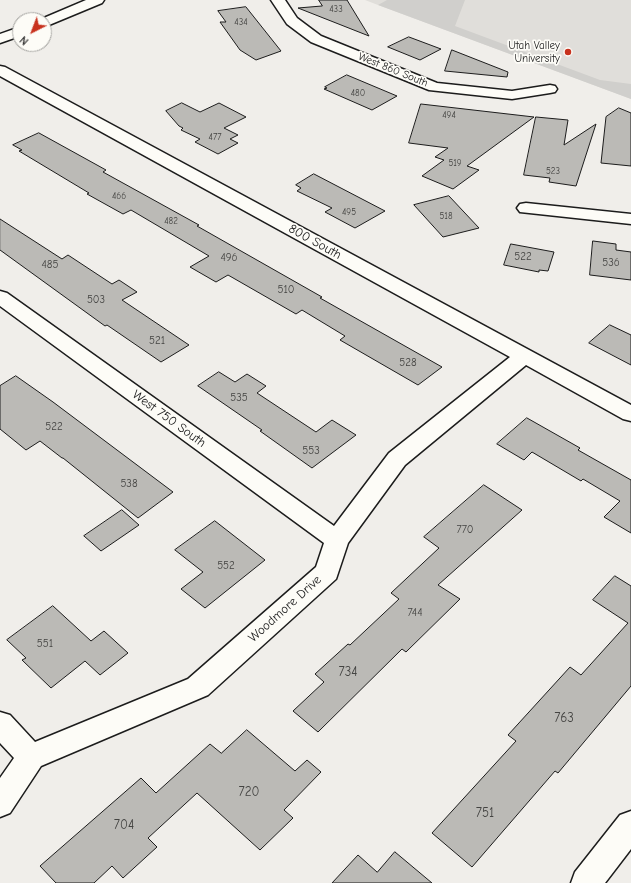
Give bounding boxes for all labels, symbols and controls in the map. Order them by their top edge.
house number: 433 [329,4,343,14]
north arrow [12,12,52,52]
house number: 434 [234,17,248,27]
text: N [17,33,31,48]
place label: Utah Valley University [508,39,560,65]
marker: Utah Valley University [563,47,573,57]
street label: West 860 South [356,50,430,90]
house number: 480 [351,88,365,98]
house number: 494 [442,110,456,120]
house number: 477 [209,132,221,142]
house number: 519 [448,158,462,168]
house number: 523 [546,166,560,176]
house number: 466 [112,191,126,201]
house number: 495 [342,207,356,217]
house number: 518 [439,211,453,221]
house number: 482 [164,216,178,226]
street label: 800 South [286,221,344,263]
house number: 522 [514,250,532,264]
house number: 496 [220,251,238,265]
house number: 536 [602,256,620,270]
house number: 485 [42,258,58,272]
house number: 510 [277,283,295,297]
house number: 503 [87,293,105,307]
house number: 521 [149,334,165,348]
house number: 528 [399,356,417,370]
street label: West 750 South [129,387,209,451]
house number: 535 [230,391,248,405]
house number: 522 [45,420,63,434]
house number: 553 [302,444,320,458]
house number: 538 [120,477,138,491]
house number: 770 [456,523,474,537]
house number: 552 [217,559,235,573]
street label: Woodmore Drive [245,572,325,646]
house number: 744 [408,606,422,620]
house number: 551 [37,637,53,651]
house number: 734 [338,664,358,680]
house number: 763 [554,710,574,726]
house number: 720 [239,784,259,800]
house number: 751 [476,805,494,821]
house number: 704 [114,817,134,833]

